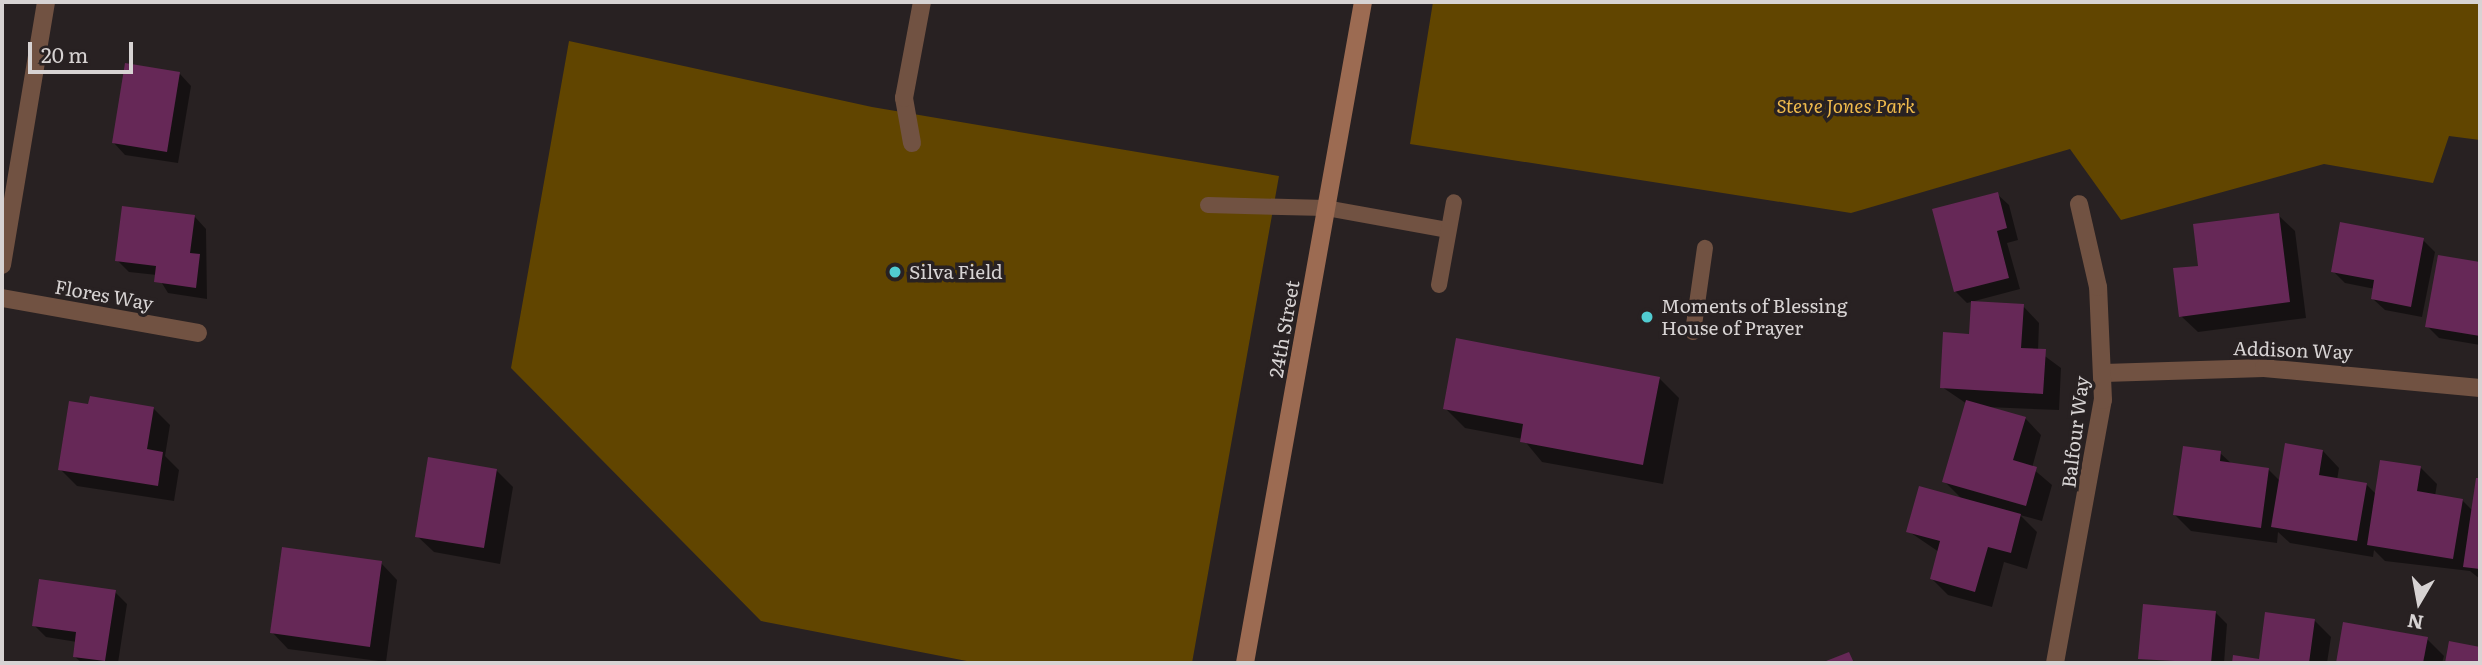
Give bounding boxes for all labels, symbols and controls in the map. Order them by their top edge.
scale bar [32,28,136,72]
text: 20 m [41,38,88,69]
park label: Steve Jones Park [1777,95,1915,117]
place label: Silva Field [909,261,1003,283]
marker: Silva Field [887,264,903,280]
street label: Flores Way [53,275,155,315]
street label: 24th Street [1264,279,1304,379]
place label: Moments of Blessing House of Prayer [1661,295,1848,339]
marker: Moments of Blessing House of Prayer [1639,309,1655,325]
street label: Addison Way [2233,337,2353,363]
street label: Balfour Way [2057,375,2093,489]
north arrow [2384,567,2454,637]
text: N [2405,608,2426,638]

